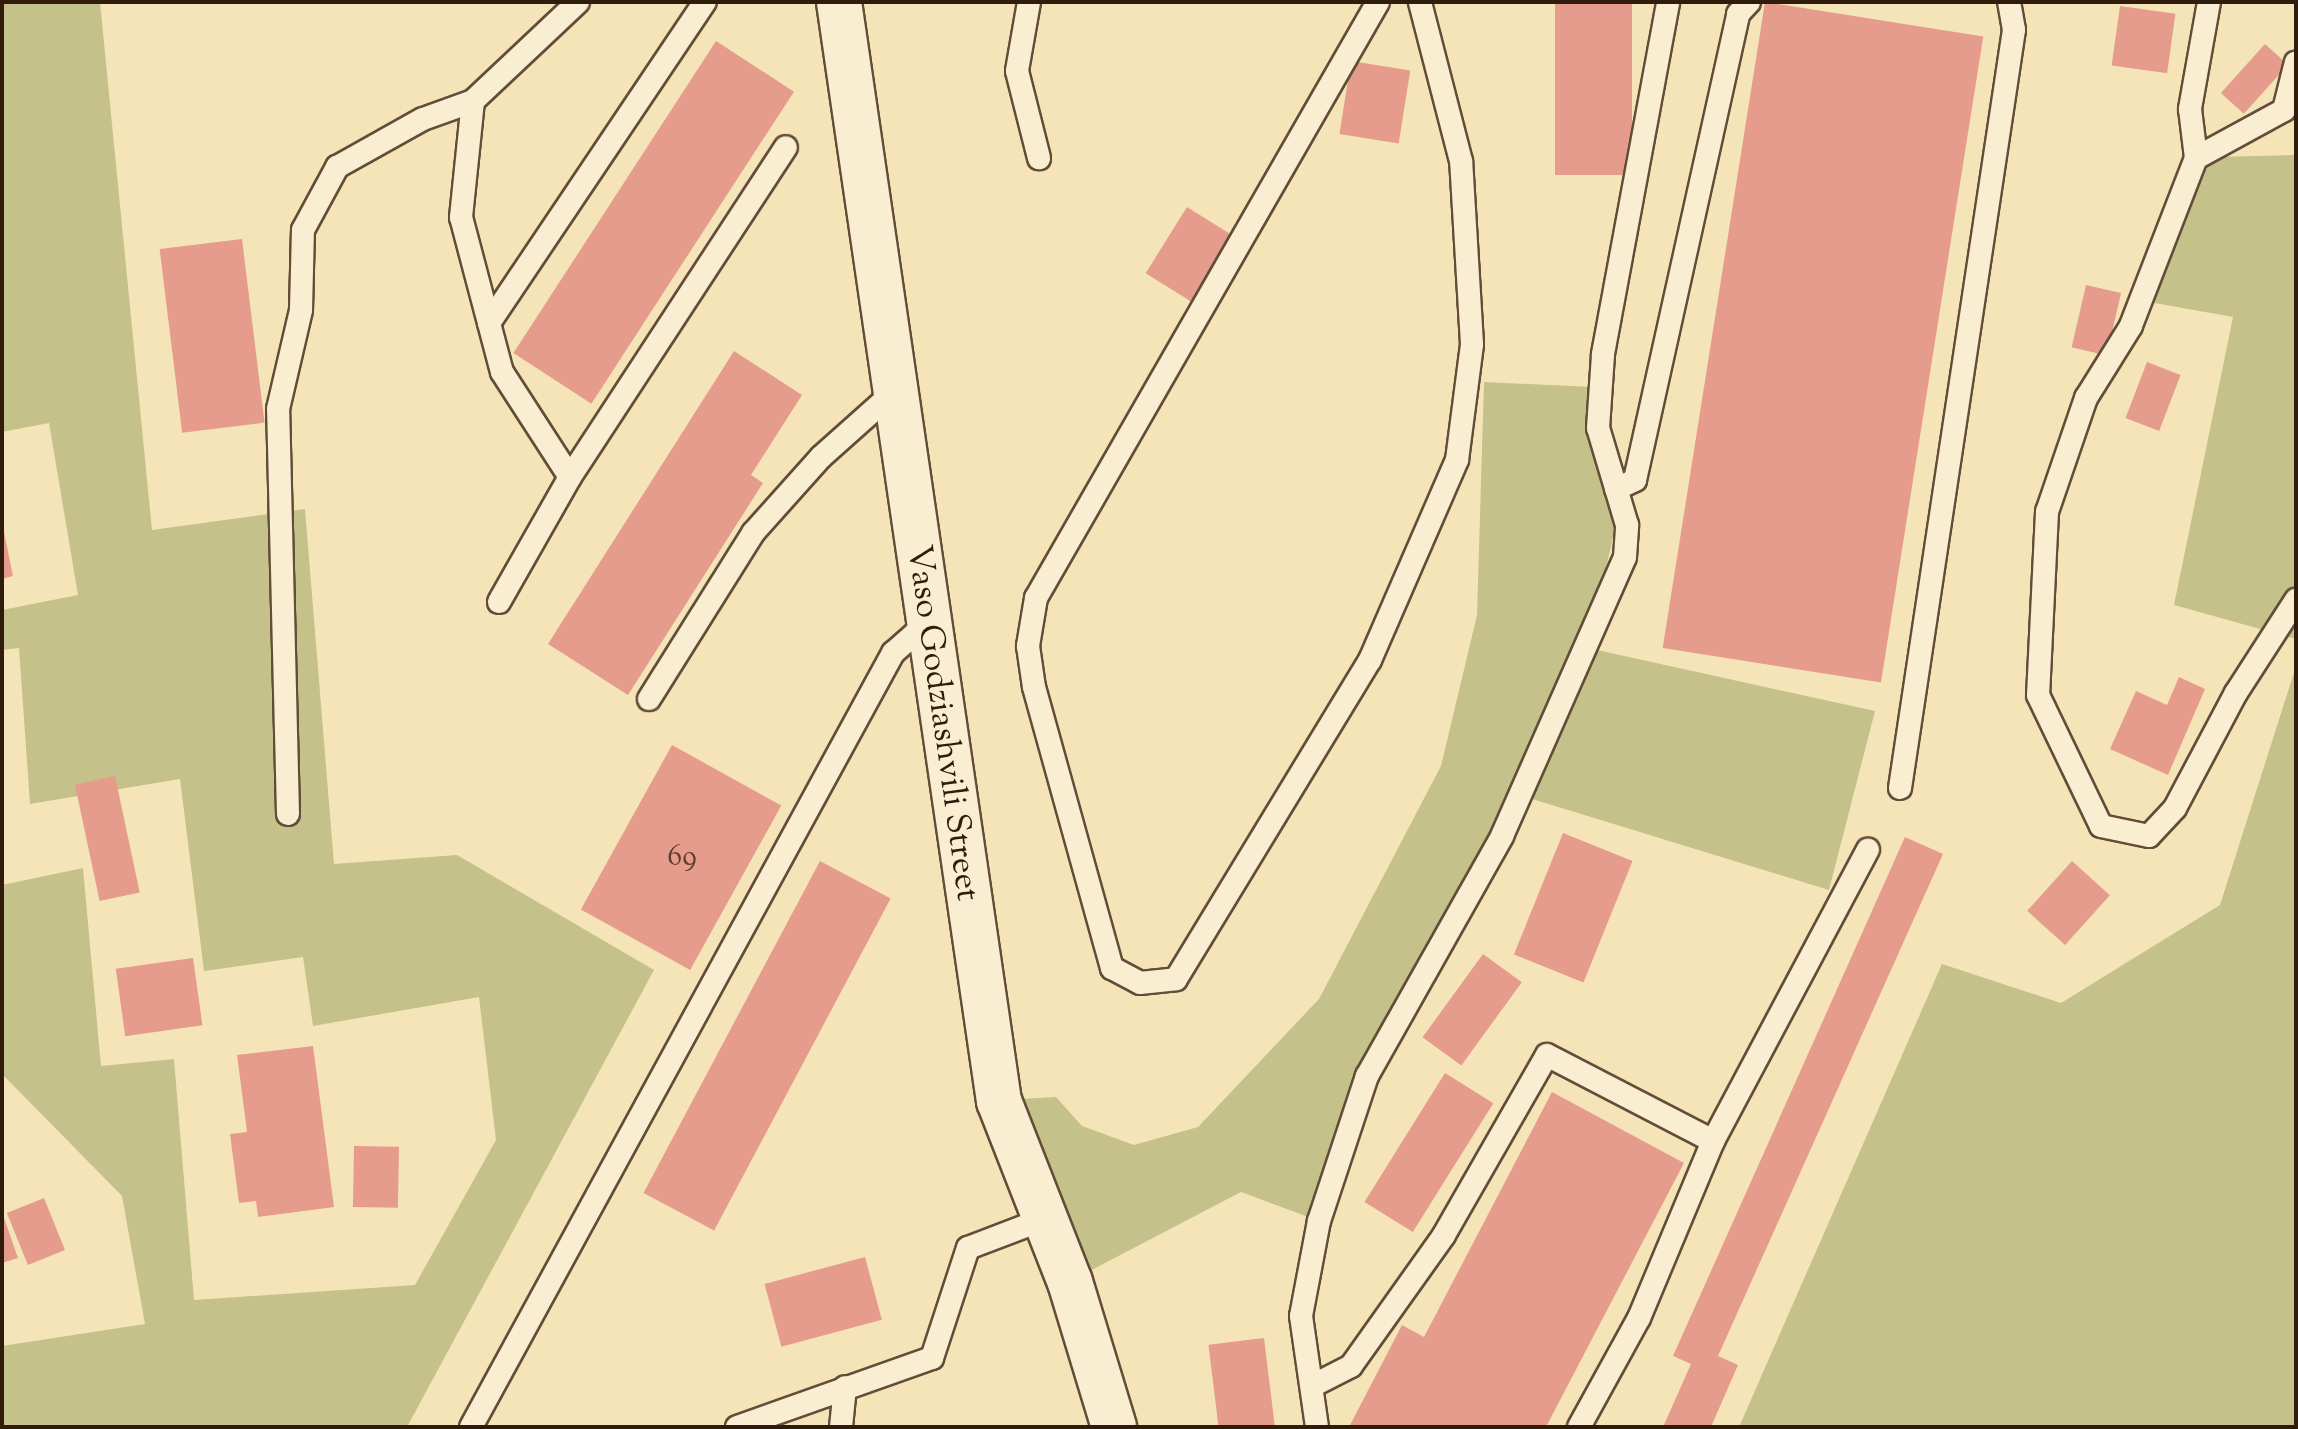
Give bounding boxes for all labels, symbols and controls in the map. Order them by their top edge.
street label: Vaso Godziashvili Street [897,543,987,903]
house number: 69 [667,840,697,876]

